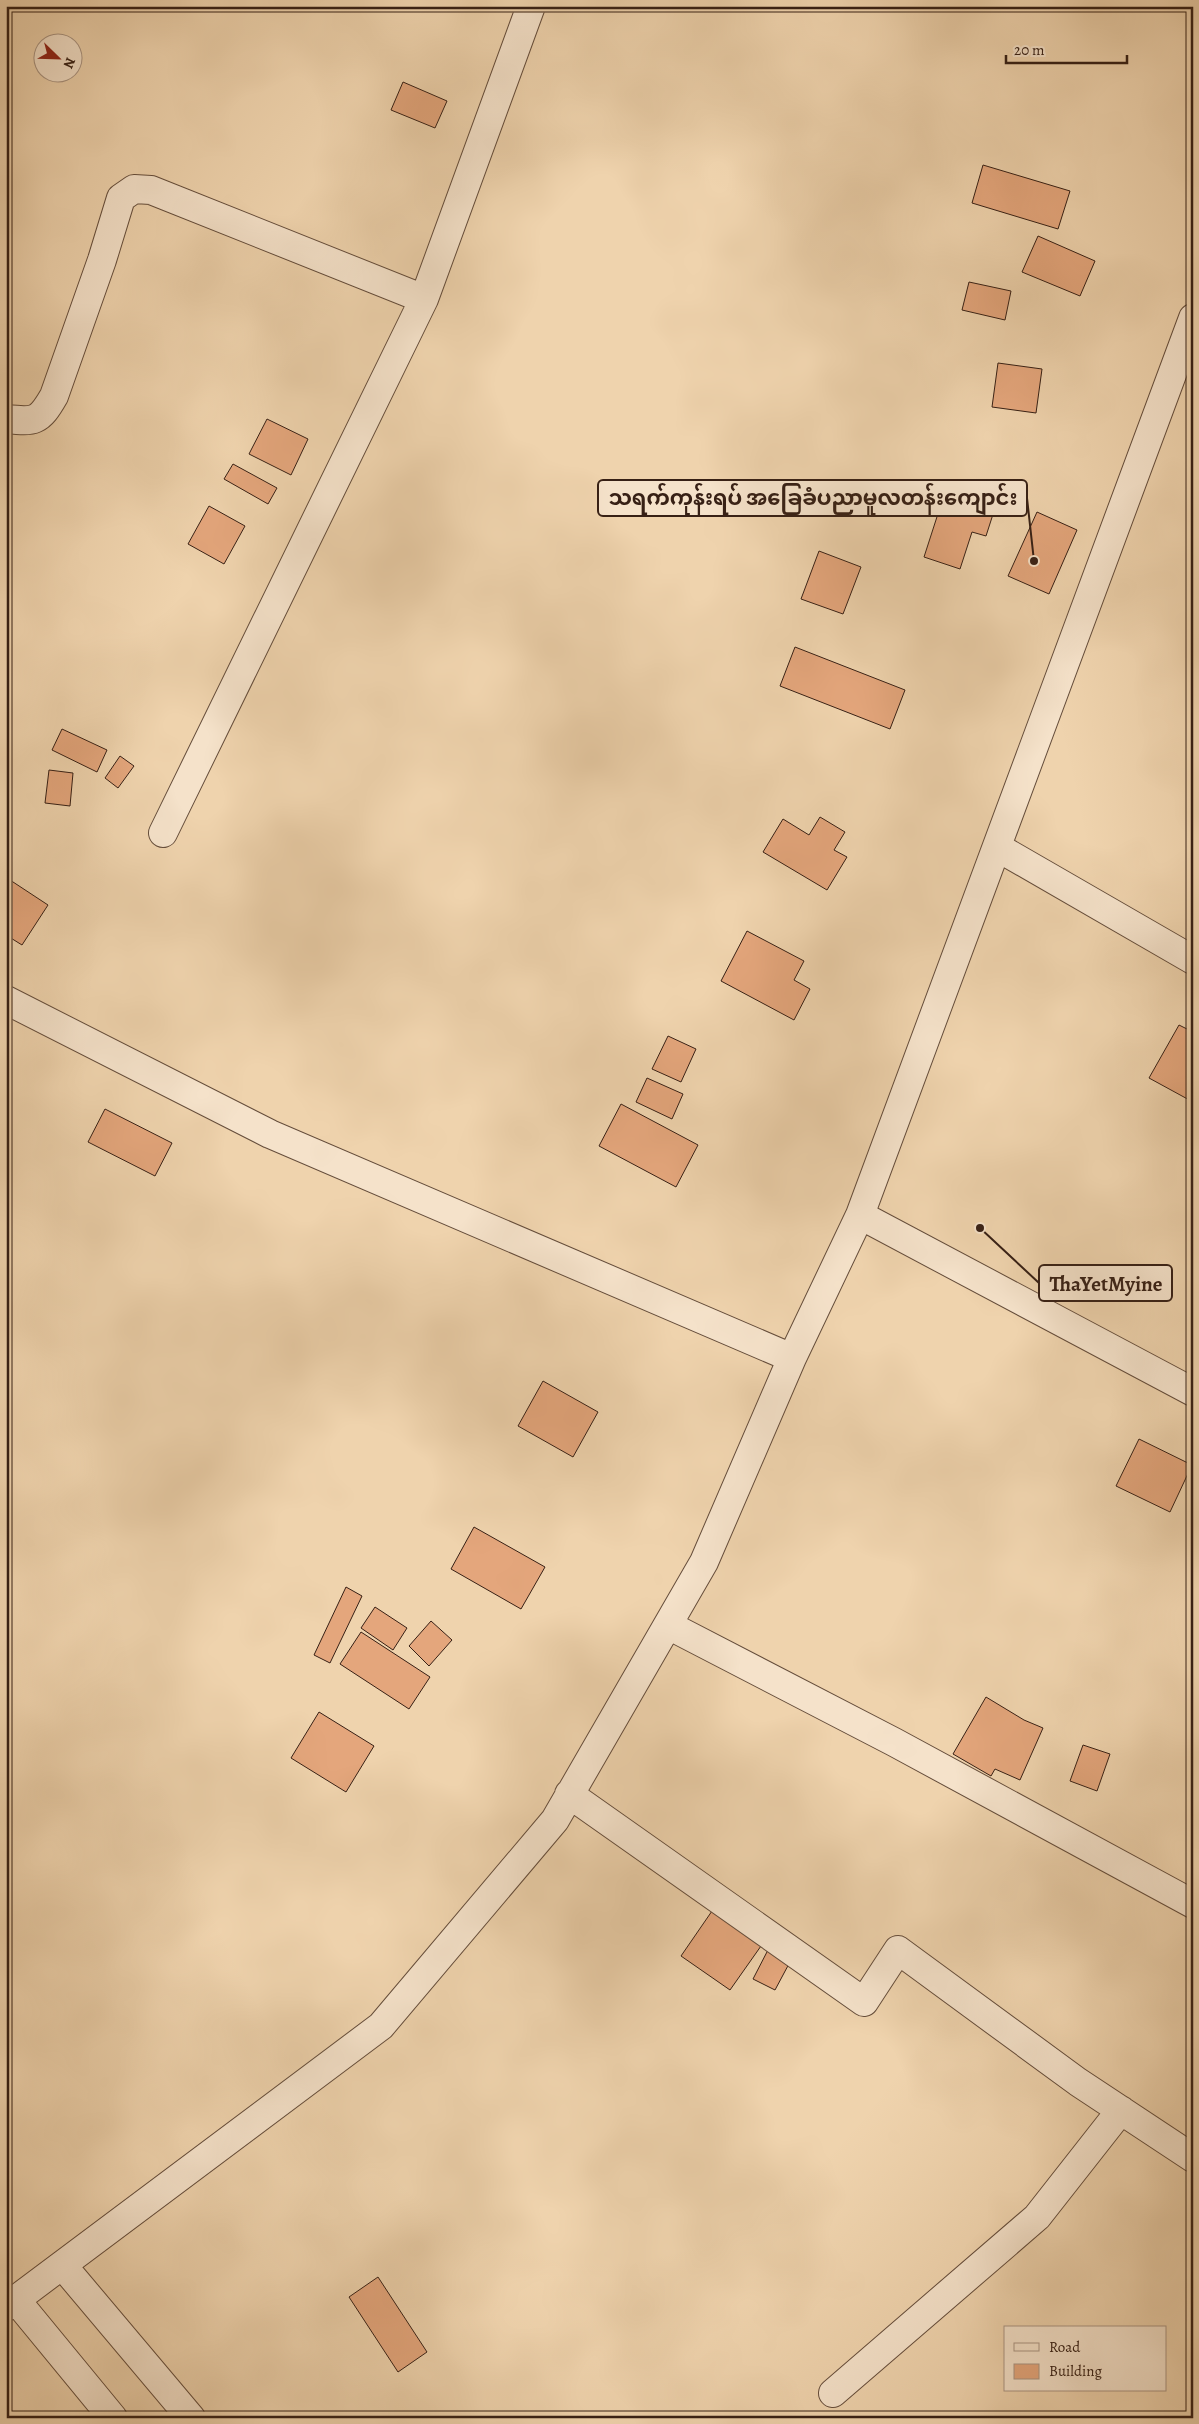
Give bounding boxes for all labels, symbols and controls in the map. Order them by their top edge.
north arrow [32,32,82,82]
scale bar [1006,32,1128,64]
text: 20 m [1014,40,1045,60]
text: N [59,54,80,71]
callout: သရက်ကုန်းရပ် အခြေခံပညာမူလတန်းကျောင်း [598,480,1027,516]
text: သရက်ကုန်းရပ် အခြေခံပညာမူလတန်းကျောင်း [608,482,1018,516]
callout: ThaYetMyine [1039,1265,1172,1301]
text: ThaYetMyine [1049,1270,1163,1298]
legend [1004,2326,1166,2392]
text: Road [1049,2337,1081,2357]
text: Building [1049,2361,1102,2381]

